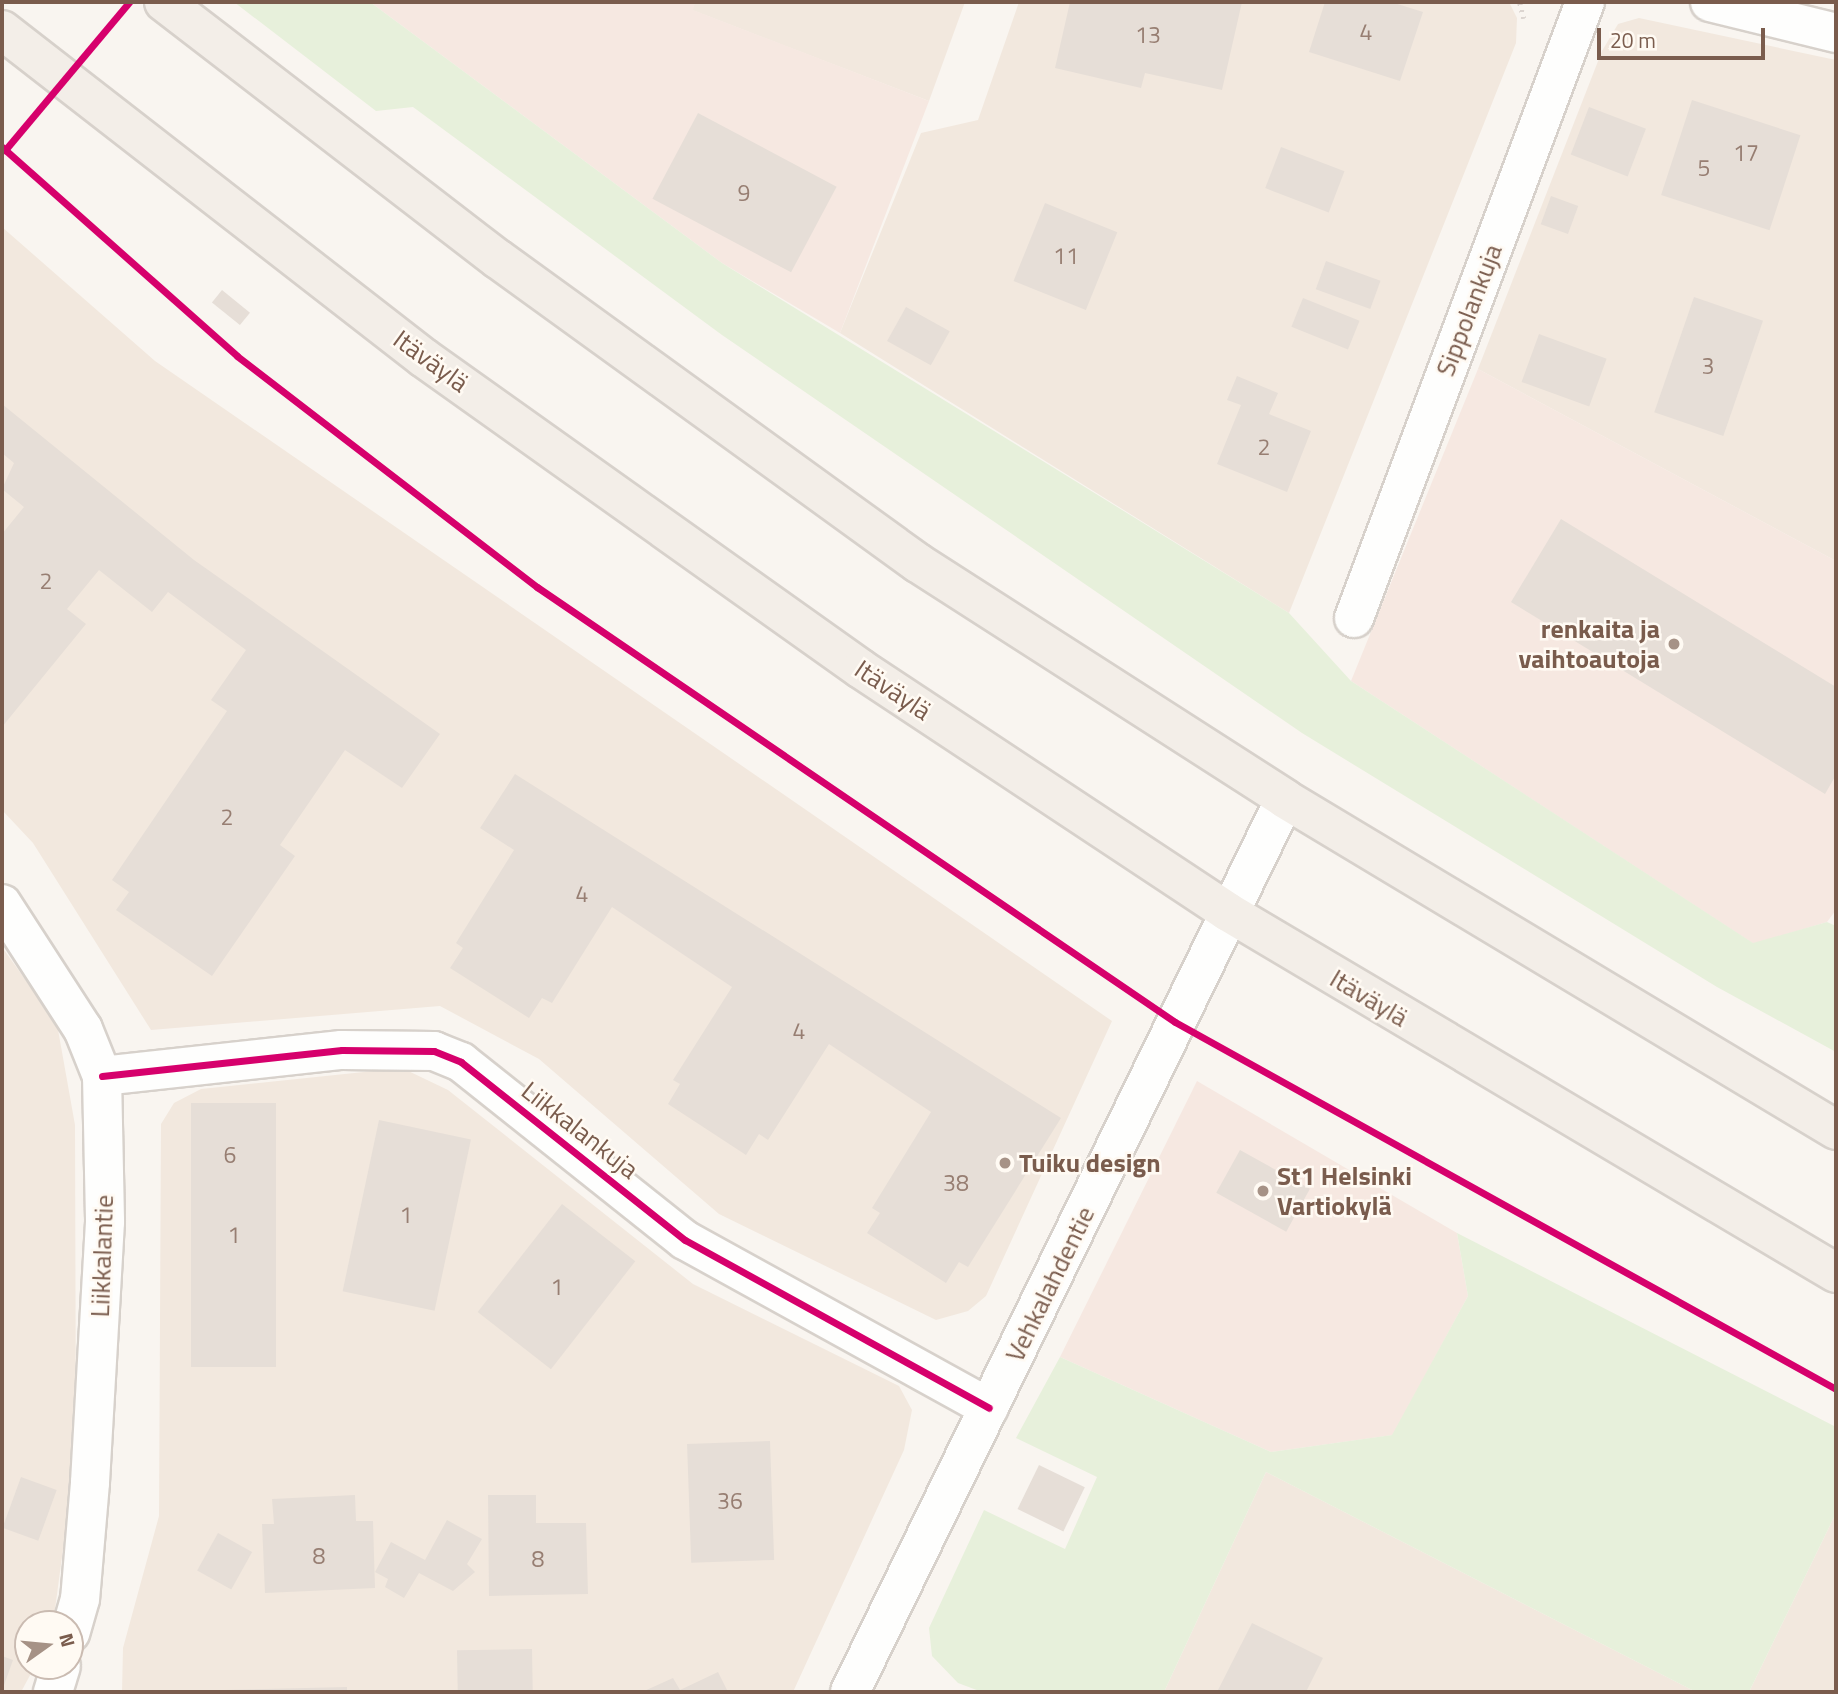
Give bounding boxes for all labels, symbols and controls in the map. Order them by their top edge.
scale bar [1600,14,1768,58]
house number: 4 [1360,18,1372,46]
house number: 13 [1135,21,1161,49]
text: 20 m [1610,24,1656,56]
house number: 17 [1733,139,1759,167]
house number: 5 [1698,154,1710,182]
house number: 9 [738,179,750,207]
street label: Sippolankuja [1430,240,1508,380]
house number: 11 [1053,242,1079,270]
street label: Itäväylä [387,323,475,399]
house number: 3 [1702,352,1714,380]
house number: 2 [1258,433,1270,461]
house number: 2 [40,567,52,595]
place label: renkaita ja vaihtoautoja [1519,613,1660,674]
marker: renkaita ja vaihtoautoja [1666,636,1682,652]
street label: Itäväylä [849,653,937,727]
house number: 2 [221,803,233,831]
house number: 4 [576,880,588,908]
street label: Itäväylä [1324,963,1414,1033]
house number: 4 [793,1017,805,1045]
street label: Liikkalankuja [515,1075,645,1185]
house number: 6 [224,1141,236,1169]
place label: Tuiku design [1019,1147,1161,1179]
marker: Tuiku design [997,1155,1013,1171]
place label: St1 Helsinki Vartiokylä [1277,1160,1412,1222]
house number: 38 [943,1169,969,1197]
marker: St1 Helsinki Vartiokylä [1255,1183,1271,1199]
street label: Liikkalantie [84,1194,120,1318]
house number: 1 [400,1201,412,1229]
street label: Vehkalahdentie [999,1201,1101,1367]
house number: 1 [228,1221,240,1249]
house number: 1 [551,1273,563,1301]
house number: 36 [717,1487,743,1515]
house number: 8 [313,1542,325,1570]
house number: 8 [532,1545,544,1573]
north arrow [14,1610,84,1680]
text: N [52,1630,84,1650]

